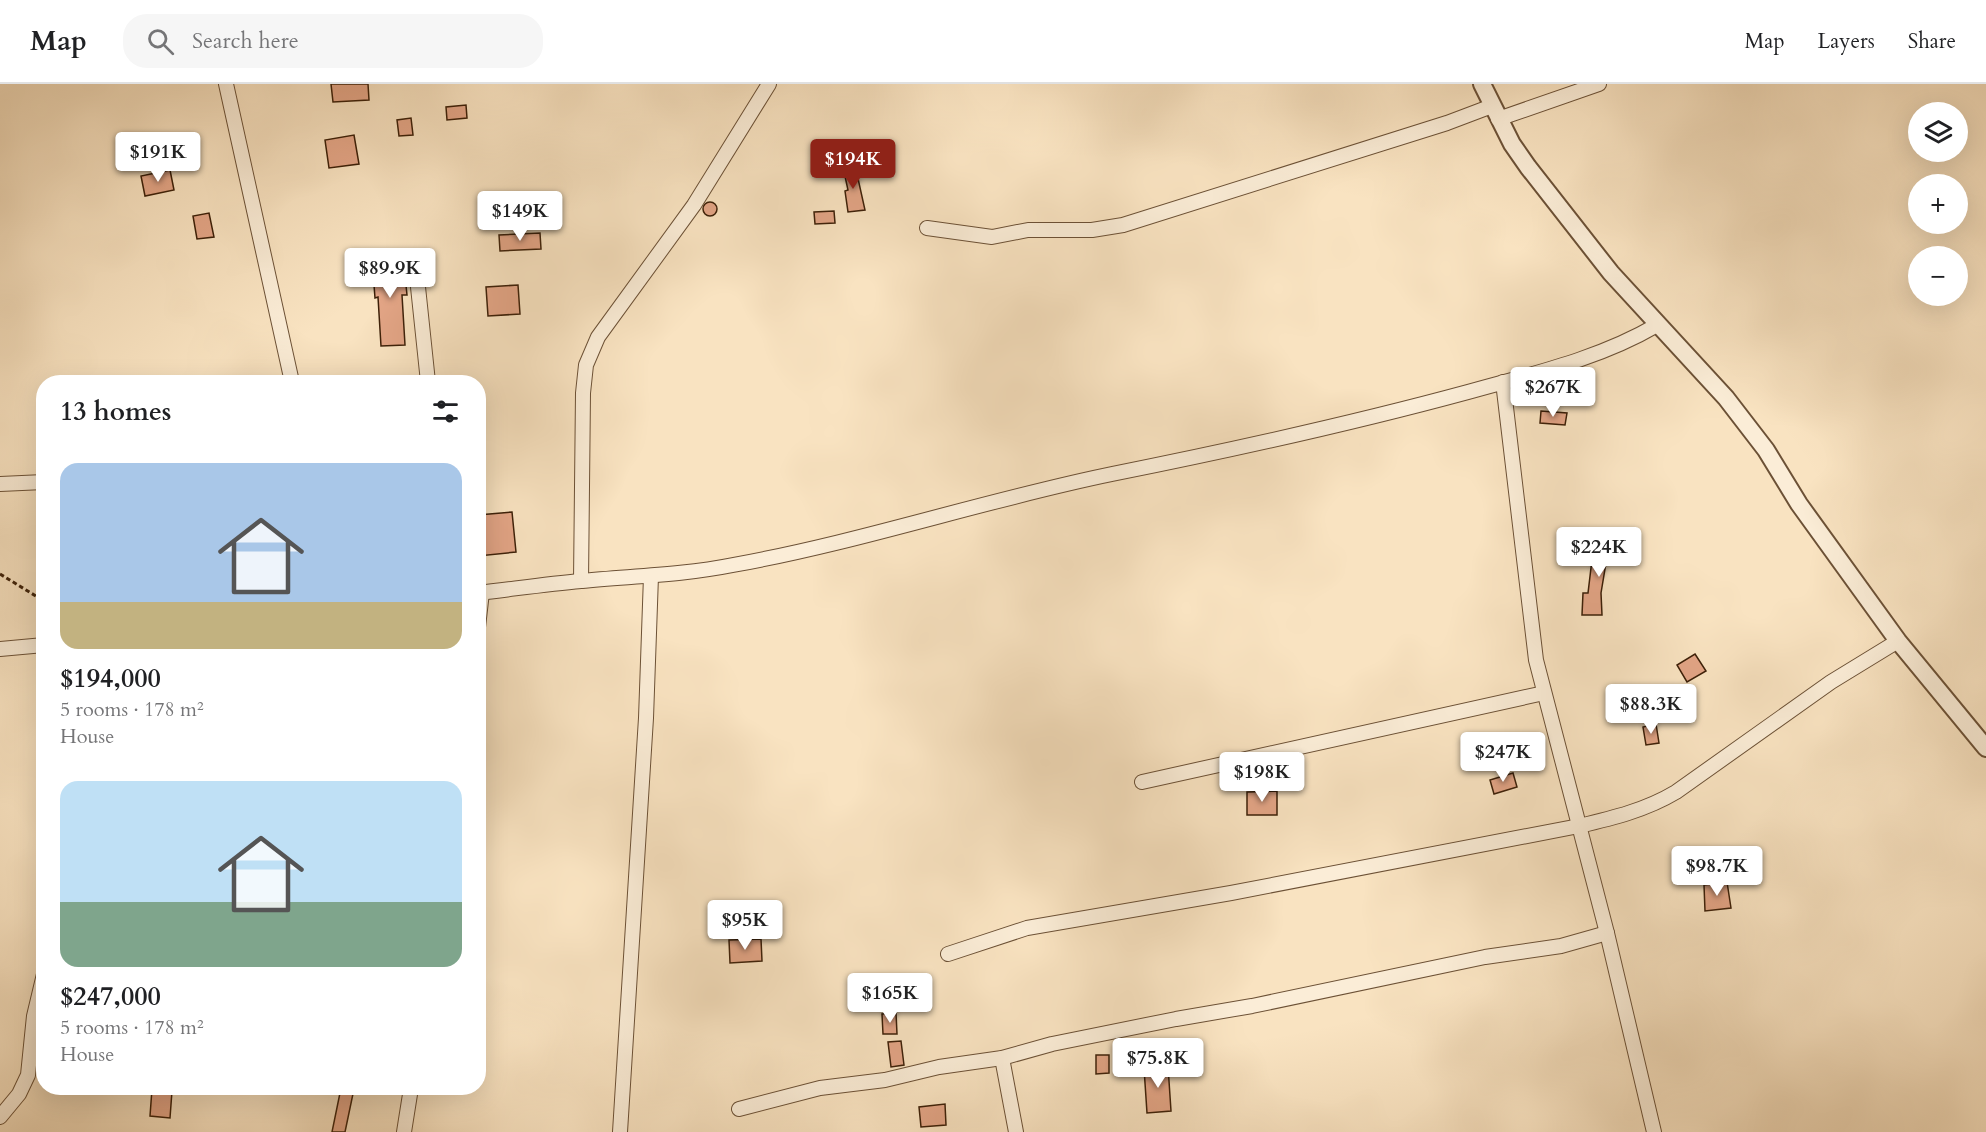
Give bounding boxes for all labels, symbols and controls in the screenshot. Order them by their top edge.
search box [123,14,543,68]
text: Map [30,22,87,60]
icon: search [144,25,177,58]
text: Search here [192,26,299,56]
text: Map [1745,27,1785,56]
text: Layers [1818,27,1875,56]
text: Share [1908,27,1956,56]
map controls [1908,102,1968,306]
button: layers [1908,102,1968,162]
pin: $191K [116,132,200,183]
text: $191K [129,138,187,165]
pin: $194K [811,139,895,190]
text: $194K [824,145,882,172]
button: + [1908,174,1968,234]
pin: $149K [478,191,562,242]
text: $149K [491,197,549,224]
button: − [1908,246,1968,306]
pin: $89.9K [341,248,439,299]
text: $89.9K [359,254,421,281]
pin: $267K [1511,367,1595,418]
text: $267K [1524,373,1582,400]
text: 13 homes [60,394,171,429]
icon: filters [429,395,462,428]
icon: home [207,502,315,610]
pin: $224K [1557,527,1641,578]
text: $224K [1570,533,1628,560]
text: $194,000 [60,661,161,696]
pin: $88.3K [1602,684,1700,735]
text: $88.3K [1620,690,1682,717]
text: 5 rooms · 178 m² [60,696,204,723]
text: House [60,723,114,750]
pin: $247K [1461,732,1545,783]
text: $247K [1474,738,1532,765]
pin: $198K [1220,752,1304,803]
text: $198K [1233,758,1291,785]
icon: home [207,820,315,928]
pin: $98.7K [1668,846,1766,897]
text: $98.7K [1686,852,1748,879]
pin: $95K [709,900,781,951]
text: $95K [722,906,768,933]
pin: $165K [848,973,932,1024]
text: $247,000 [60,979,161,1014]
text: $165K [861,979,919,1006]
text: 5 rooms · 178 m² [60,1014,204,1041]
pin: $75.8K [1109,1038,1207,1089]
text: House [60,1041,114,1068]
text: $75.8K [1127,1044,1189,1071]

